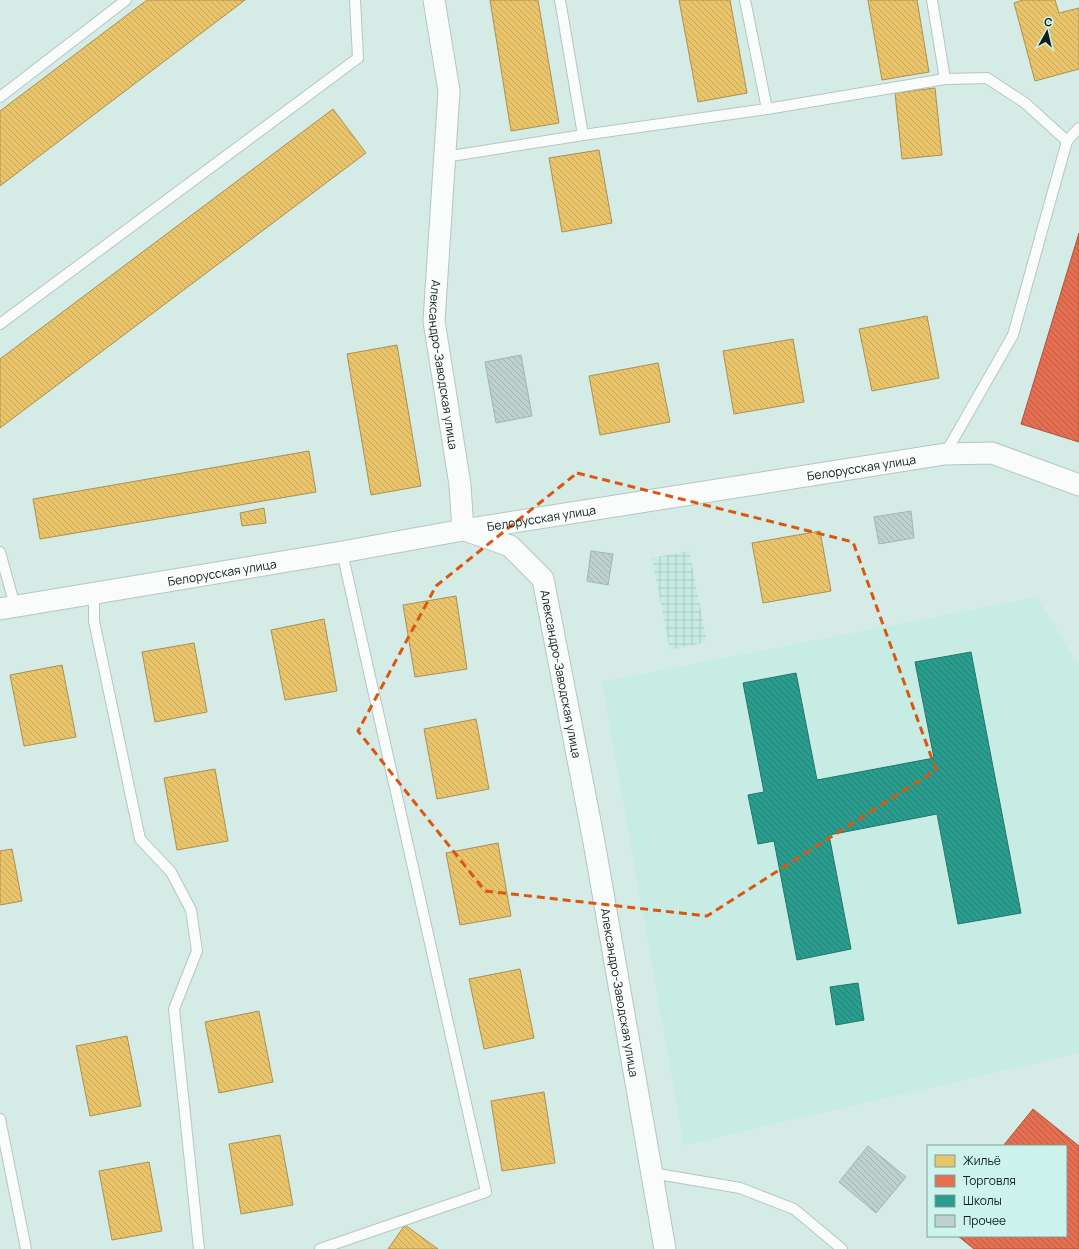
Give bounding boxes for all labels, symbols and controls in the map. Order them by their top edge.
north arrow [1027,12,1067,52]
text: С [1043,14,1054,30]
street label: Александро-Заводская улица [426,279,463,451]
street label: Белорусская улица [806,450,917,484]
street label: Белорусская улица [486,501,597,535]
street label: Белорусская улица [166,555,278,589]
street label: Александро-Заводская улица [537,588,586,759]
street label: Александро-Заводская улица [597,907,643,1078]
legend [927,1145,1067,1237]
text: Жильё [963,1152,1001,1169]
text: Торговля [963,1172,1016,1189]
text: Школы [963,1192,1002,1209]
text: Прочее [963,1212,1006,1229]

